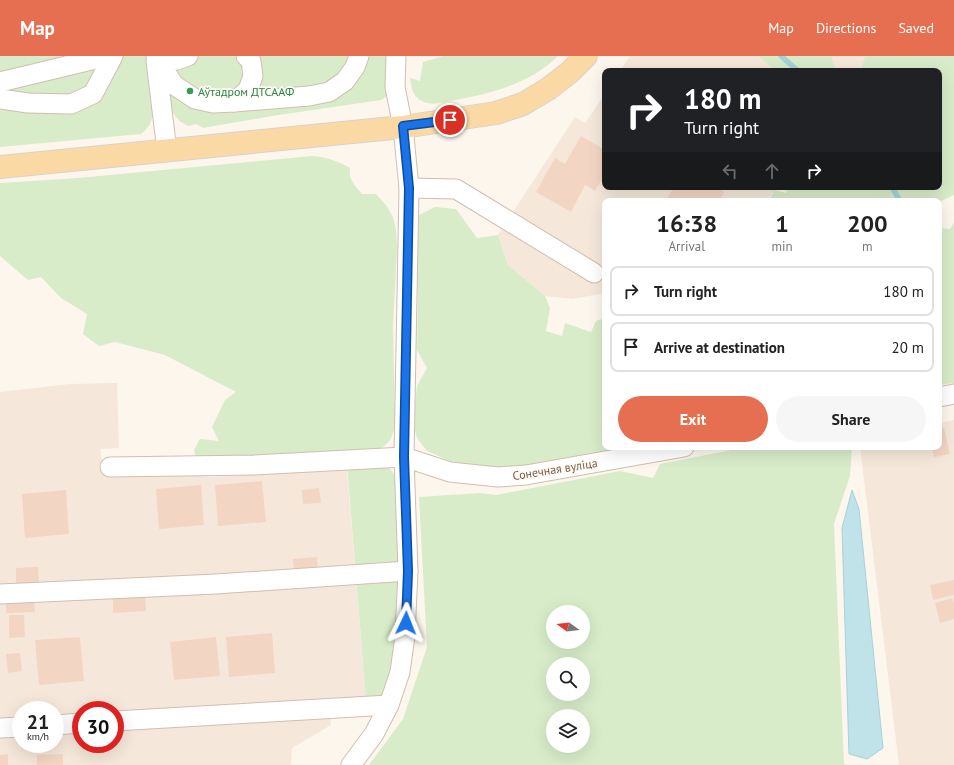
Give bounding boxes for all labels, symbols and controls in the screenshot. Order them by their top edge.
text: Map [20,16,55,40]
text: Map [768,19,794,37]
text: Directions [816,19,876,37]
text: Saved [898,19,934,37]
text: 180 m [684,80,761,117]
place label: Аўтадром ДТСААФ [198,84,294,99]
icon: right [618,84,670,136]
marker: Аўтадром ДТСААФ [185,86,195,96]
pin [433,103,467,137]
icon: arrive [439,109,461,131]
text: Turn right [684,116,759,139]
icon: left [719,160,741,182]
icon: ahead [761,160,783,182]
icon: right [803,160,825,182]
text: 16:38 [656,208,717,239]
text: 1 [775,208,789,239]
text: 200 [847,208,888,239]
text: Arrival [669,238,705,255]
text: min [771,238,793,255]
text: m [862,238,873,255]
icon: right [620,280,642,302]
text: Turn right [654,282,717,301]
text: 180 m [883,282,924,301]
icon: arrive [620,336,642,358]
text: Arrive at destination [654,338,785,357]
text: 20 m [891,338,924,357]
button: Exit [618,396,768,442]
button: Share [776,396,926,442]
street label: Сонечная вуліца [511,455,599,483]
position arrow [385,602,427,644]
north arrow [546,605,590,649]
map controls [546,605,590,753]
button: search [546,657,590,701]
speed limit sign: 30 [72,701,124,753]
text: 21 [27,709,49,735]
button: layers [546,709,590,753]
text: km/h [27,730,49,743]

